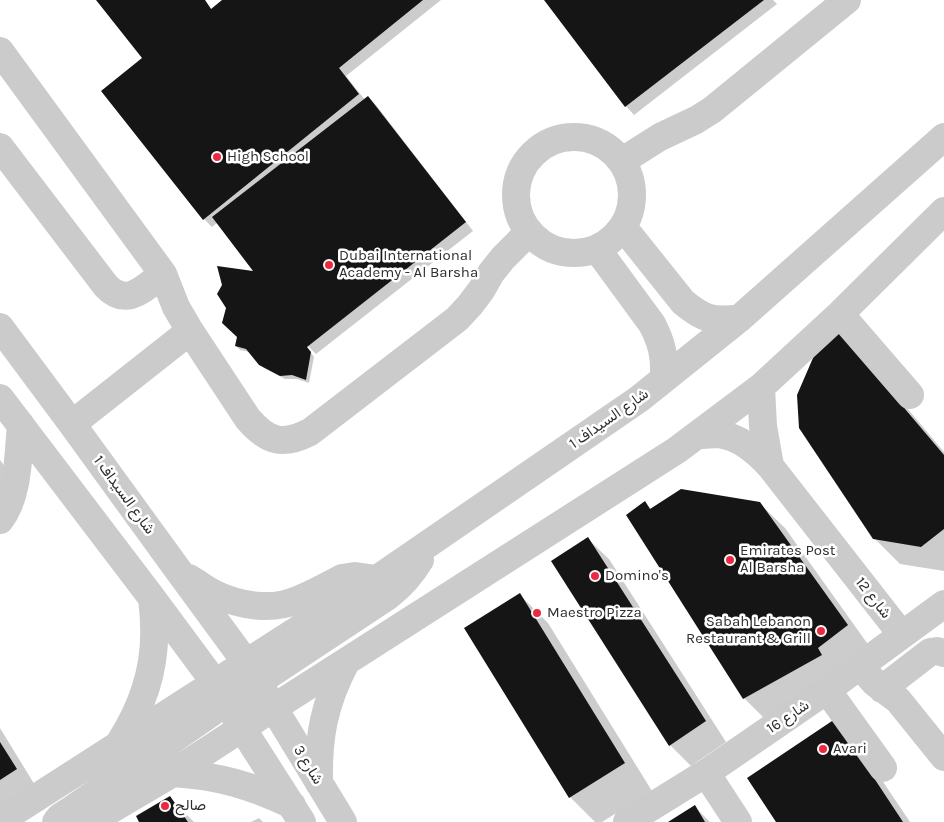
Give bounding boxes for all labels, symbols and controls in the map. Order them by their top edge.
place label: High School [227,148,309,166]
marker: High School [211,151,223,163]
place label: Dubai International Academy - Al Barsha [339,247,478,282]
marker: Dubai International Academy - Al Barsha [323,259,335,271]
street label: شارع السيداف 1 [566,385,652,453]
street label: شارع السيداف 1 [90,452,158,538]
place label: Emirates Post Al Barsha [740,542,835,577]
marker: Emirates Post Al Barsha [724,554,736,566]
place label: Domino's [605,567,669,585]
marker: Domino's [589,570,601,582]
street label: شارع 12 [851,574,895,622]
place label: Maestro Pizza [547,604,642,622]
marker: Maestro Pizza [531,607,543,619]
place label: Sabah Lebanon Restaurant & Grill [686,613,811,648]
marker: Sabah Lebanon Restaurant & Grill [815,625,827,637]
street label: شارع 16 [763,696,813,738]
place label: Avari [833,740,867,758]
street label: شارع 3 [289,742,327,788]
marker: Avari [817,743,829,755]
place label: صالح [175,797,206,815]
marker: صالح [159,800,171,812]

